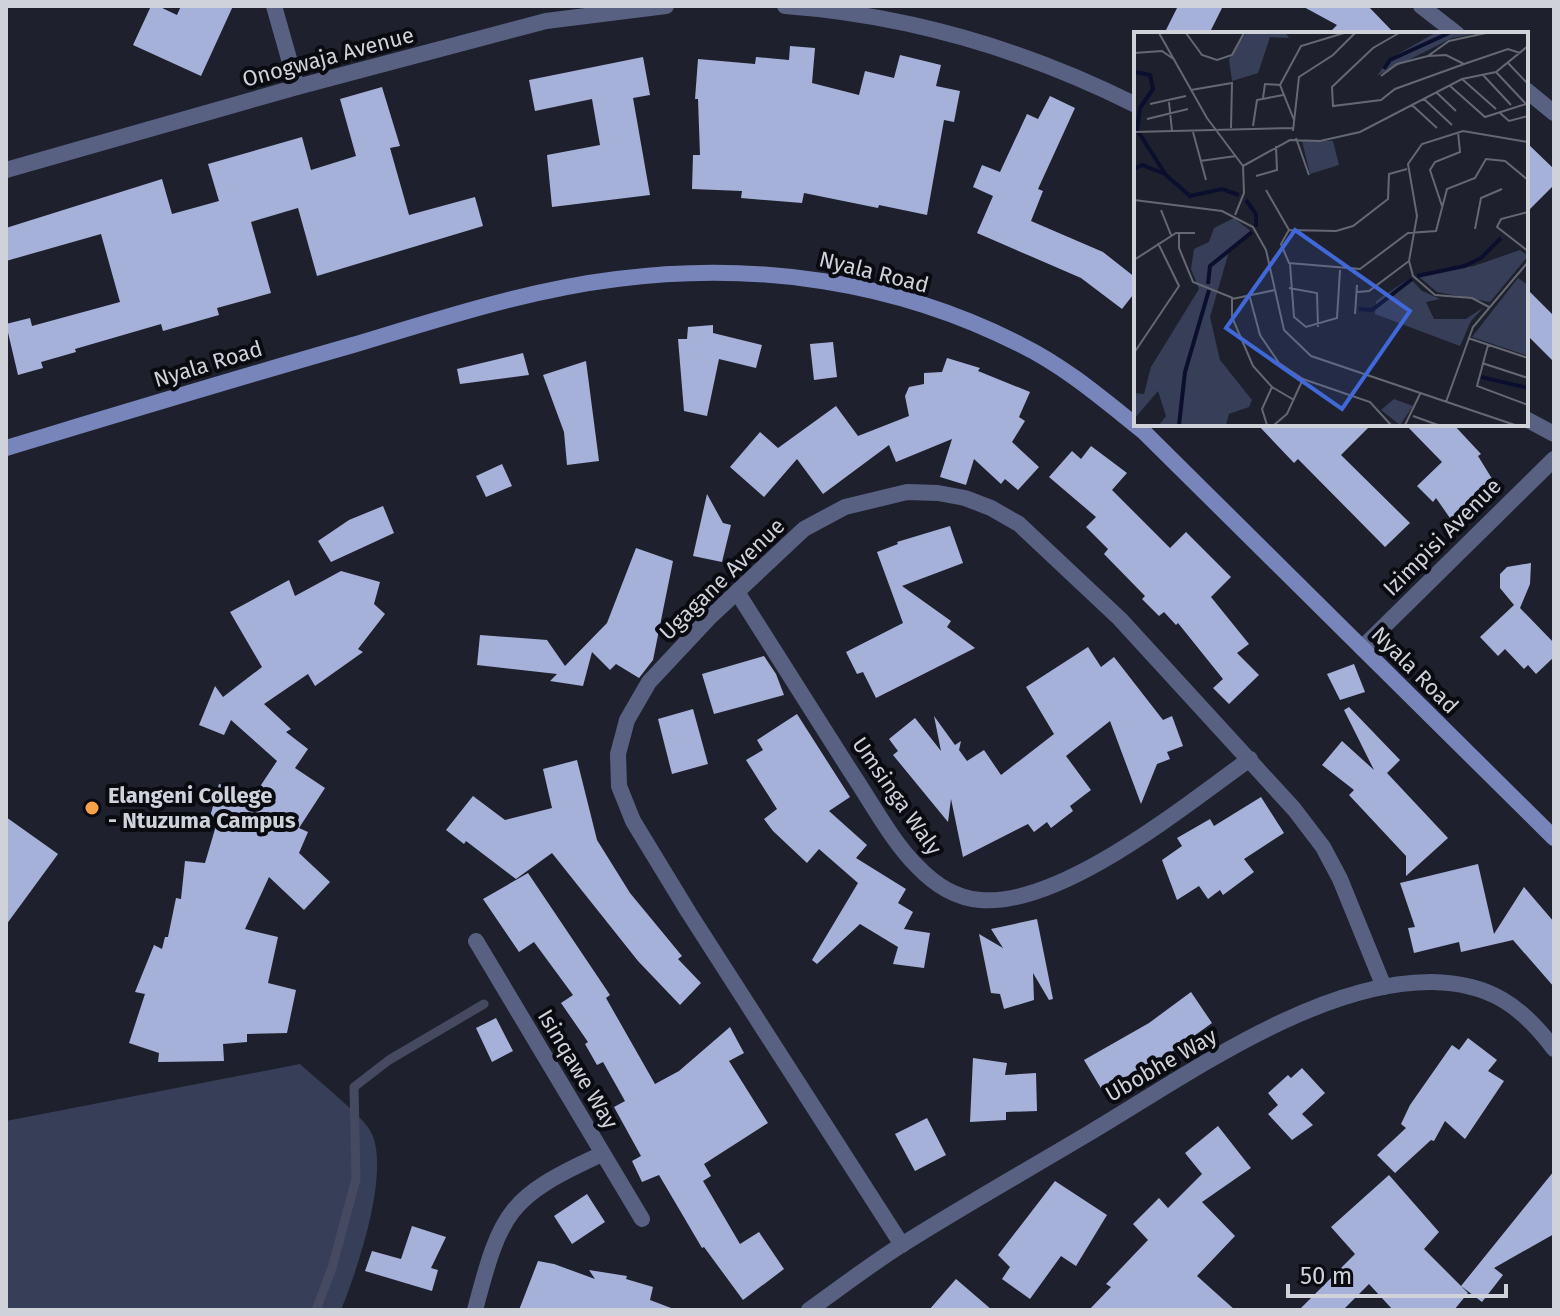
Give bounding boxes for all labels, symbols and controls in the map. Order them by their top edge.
street label: Onogwaja Avenue [239,21,417,93]
inset map [1134,32,1528,426]
street label: Nyala Road [816,245,932,299]
street label: Nyala Road [150,335,266,393]
street label: Izimpisi Avenue [1377,472,1507,602]
street label: Ugagane Avenue [654,512,790,646]
street label: Nyala Road [1366,621,1464,719]
street label: Umsinga Waly [846,732,948,860]
place label: Elangeni College - Ntuzuma Campus [108,782,296,834]
marker: Elangeni College - Ntuzuma Campus [83,799,101,817]
street label: Isinqawe Way [532,1004,624,1134]
street label: Ubobhe Way [1100,1022,1222,1108]
scale bar [1288,1248,1506,1298]
text: 50 m [1300,1262,1352,1290]

